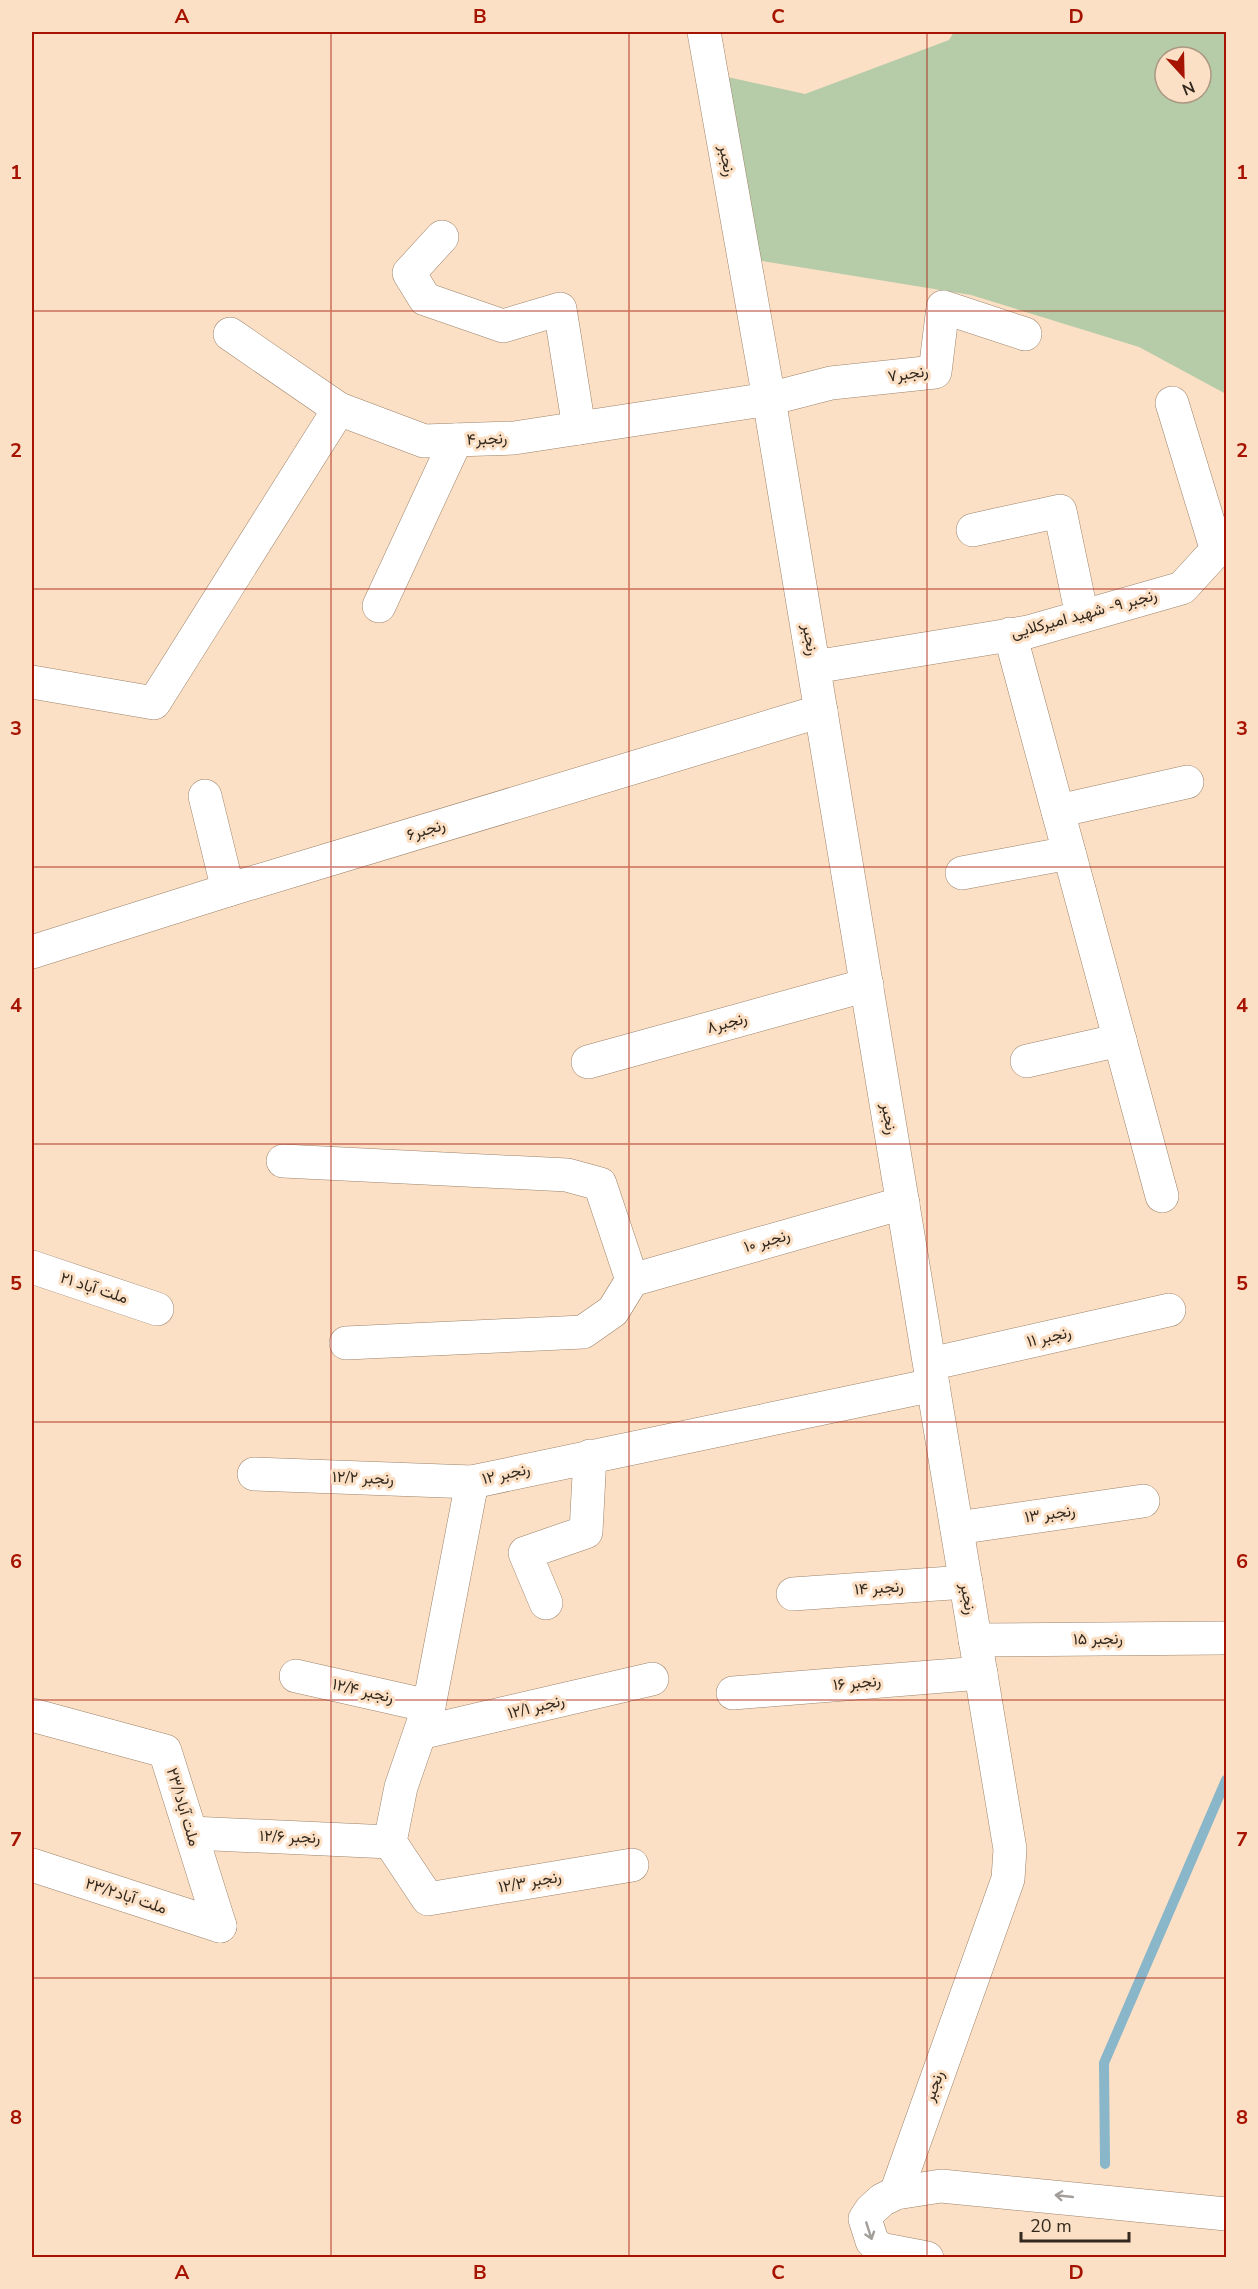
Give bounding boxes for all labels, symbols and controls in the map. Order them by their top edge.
text: A [175,3,190,30]
text: B [473,3,487,30]
text: C [771,3,785,30]
text: D [1068,3,1084,30]
north arrow [1153,45,1213,105]
text: N [1179,76,1198,100]
street label: رنجبر [713,143,741,178]
text: 1 [10,159,22,186]
text: 1 [1236,159,1248,186]
street label: رنجبر۷ [886,360,930,388]
street label: رنجبر۴ [466,427,508,451]
text: 2 [10,437,22,464]
text: 2 [1236,437,1248,464]
street label: رنجبر ۹- شهید امیرکلایی [1008,584,1160,644]
street label: رنجبر [797,622,823,657]
text: 3 [10,715,22,742]
text: 3 [1236,715,1248,742]
street label: رنجبر۶ [404,814,448,846]
text: 4 [10,992,22,1019]
text: 4 [1236,992,1248,1019]
street label: رنجبر۸ [704,1007,750,1039]
street label: رنجبر [876,1101,902,1136]
street label: رنجبر ۱۰ [741,1224,793,1258]
street label: ملت آباد ۲۱ [57,1267,131,1309]
text: 5 [10,1270,22,1297]
text: 5 [1236,1270,1248,1297]
street label: رنجبر ۱۱ [1025,1321,1073,1353]
street label: رنجبر ۱۲ [480,1458,532,1490]
street label: رنجبر ۱۲/۲ [332,1466,394,1490]
street label: رنجبر ۱۳ [1023,1500,1077,1528]
text: 6 [10,1548,22,1575]
text: 6 [1236,1548,1248,1575]
street label: رنجبر ۱۴ [854,1575,904,1601]
street label: رنجبر [955,1581,981,1616]
street label: رنجبر ۱۵ [1073,1628,1123,1650]
street label: رنجبر ۱۶ [832,1670,882,1696]
street label: رنجبر ۱۲/۴ [330,1673,396,1709]
street label: رنجبر ۱۲/۱ [505,1689,567,1725]
street label: ملت آباد۲۳/۱ [161,1765,205,1849]
street label: رنجبر ۱۲/۶ [259,1825,321,1849]
text: 7 [10,1826,22,1853]
text: 7 [1236,1826,1248,1853]
street label: رنجبر ۱۲/۳ [497,1866,563,1898]
street label: ملت آباد۲۳/۲ [82,1872,170,1920]
street label: رنجبر [918,2067,950,2106]
text: 8 [10,2104,22,2131]
text: 8 [1236,2104,1248,2131]
one-way arrow [1054,2191,1074,2202]
scale bar [1021,2205,1129,2243]
text: 20 m [1030,2214,1072,2238]
one-way arrow [864,2221,875,2240]
text: A [175,2259,190,2286]
text: B [473,2259,487,2286]
text: C [771,2259,785,2286]
text: D [1068,2259,1084,2286]

